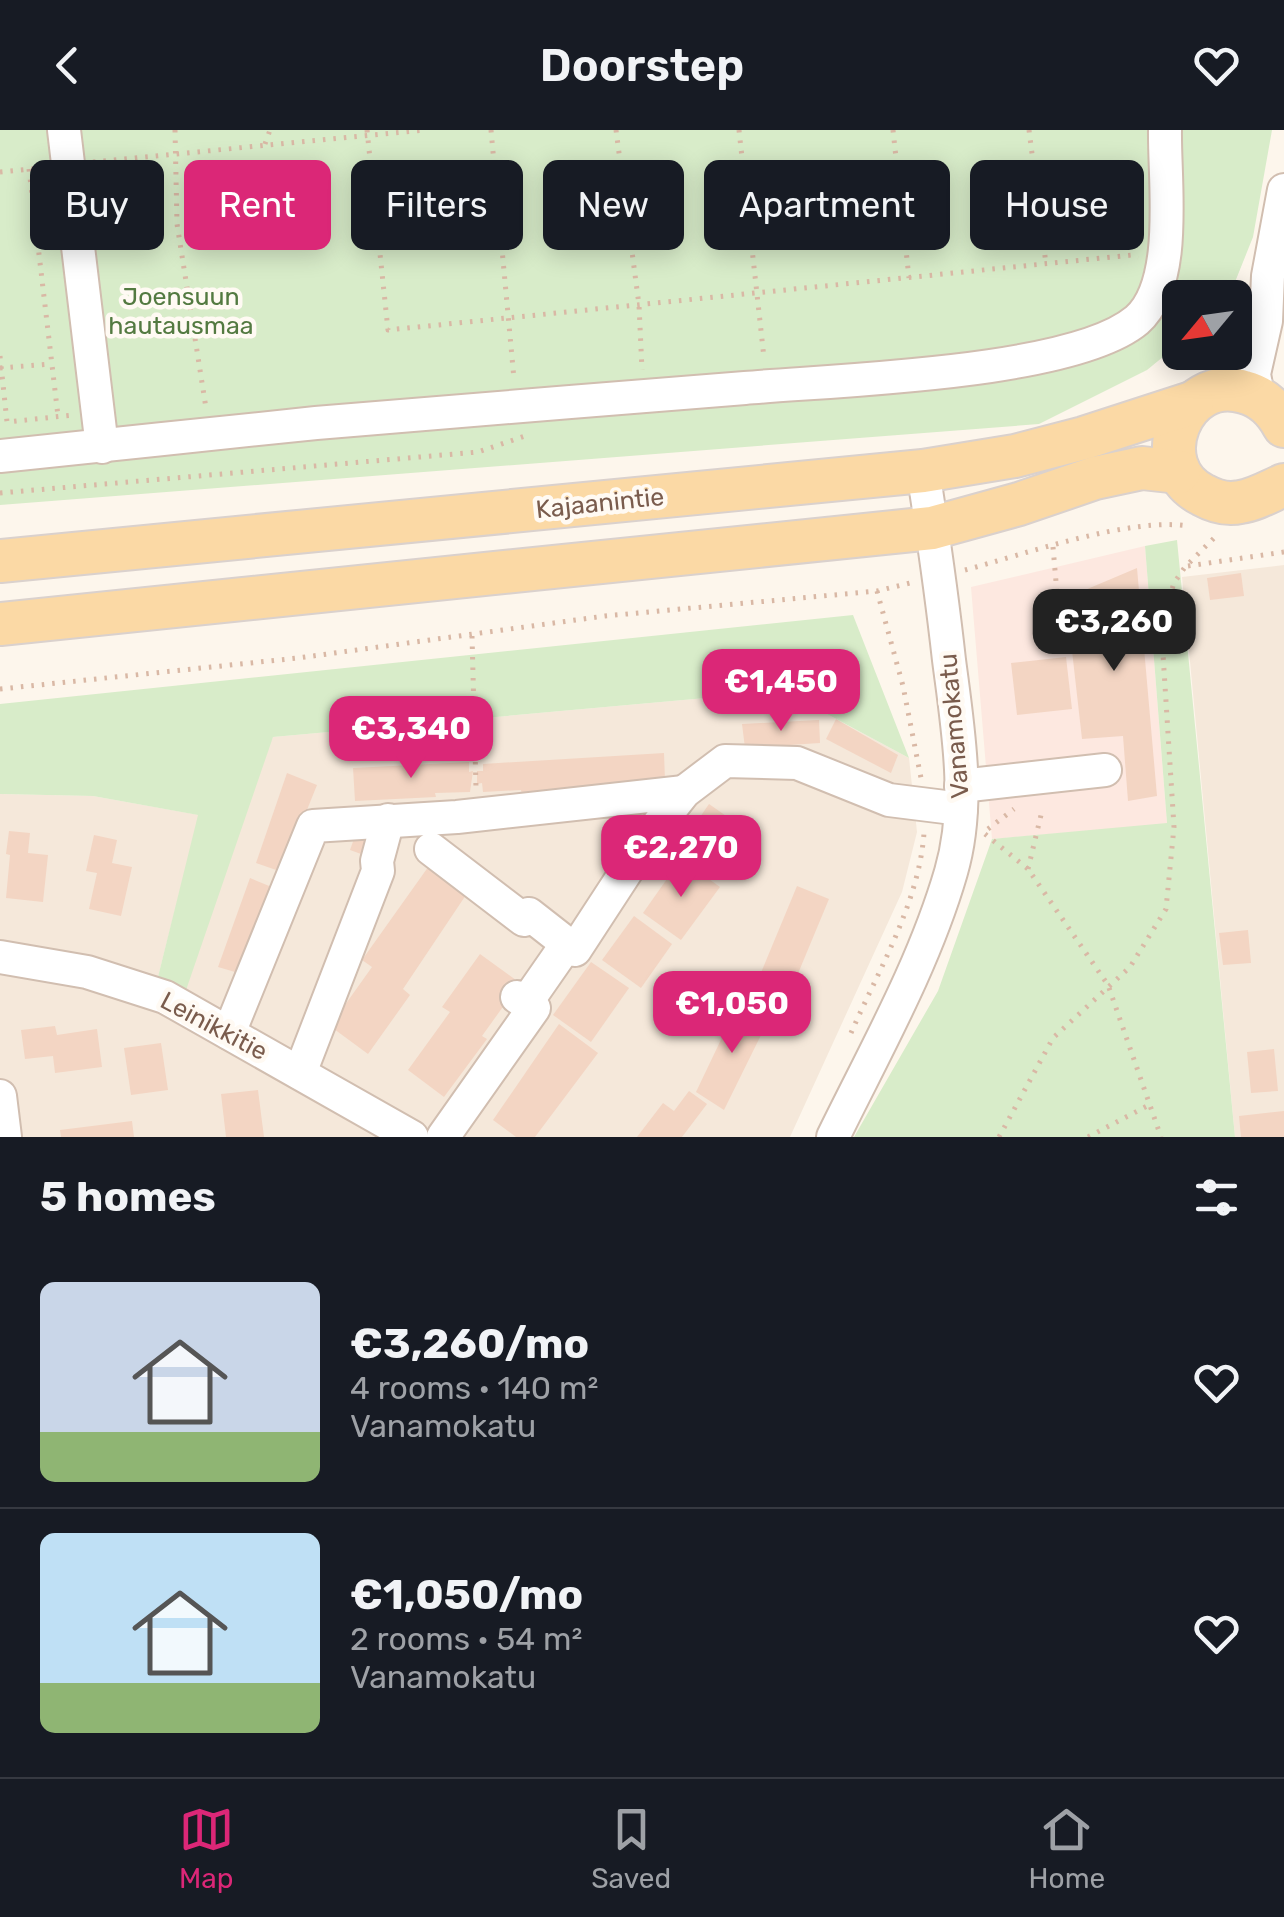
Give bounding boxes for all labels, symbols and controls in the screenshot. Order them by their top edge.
icon: back [40,38,95,93]
icon: heart [1189,38,1244,93]
text: Doorstep [540,39,744,92]
chip: Buy [30,160,164,250]
chip: Rent [184,160,331,250]
chip: Filters [351,160,523,250]
chip: New [543,160,684,250]
chip: Apartment [704,160,950,250]
chip: House [970,160,1144,250]
north arrow [1162,280,1252,370]
map controls [1162,280,1252,370]
park label: Joensuun hautausmaa [108,282,254,340]
street label: Kajaanintie [534,482,666,524]
pin: €3,260 [1033,589,1195,674]
text: €3,260 [1055,602,1173,640]
pin: €1,450 [700,649,862,734]
street label: Vanamokatu [933,652,975,800]
text: €1,450 [724,662,838,700]
pin: €3,340 [330,696,492,781]
text: €3,340 [351,709,471,747]
pin: €2,270 [600,815,762,900]
text: €2,270 [623,828,739,866]
pin: €1,050 [651,971,813,1056]
text: €1,050 [675,984,789,1022]
street label: Leinikkitie [156,986,272,1066]
icon: filters [1189,1170,1244,1225]
text: 5 homes [40,1172,216,1222]
text: €3,260/mo [350,1319,589,1369]
icon: home [120,1322,240,1442]
icon: heart [1189,1355,1244,1410]
text: 4 rooms · 140 m² [350,1369,598,1407]
text: Vanamokatu [350,1407,536,1445]
text: €1,050/mo [350,1570,583,1620]
icon: home [120,1573,240,1693]
icon: heart [1189,1606,1244,1661]
text: 2 rooms · 54 m² [350,1620,582,1658]
text: Vanamokatu [350,1658,536,1696]
tab: Map [179,1802,234,1895]
tab: Saved [591,1802,671,1895]
tab: Home [1029,1802,1105,1895]

